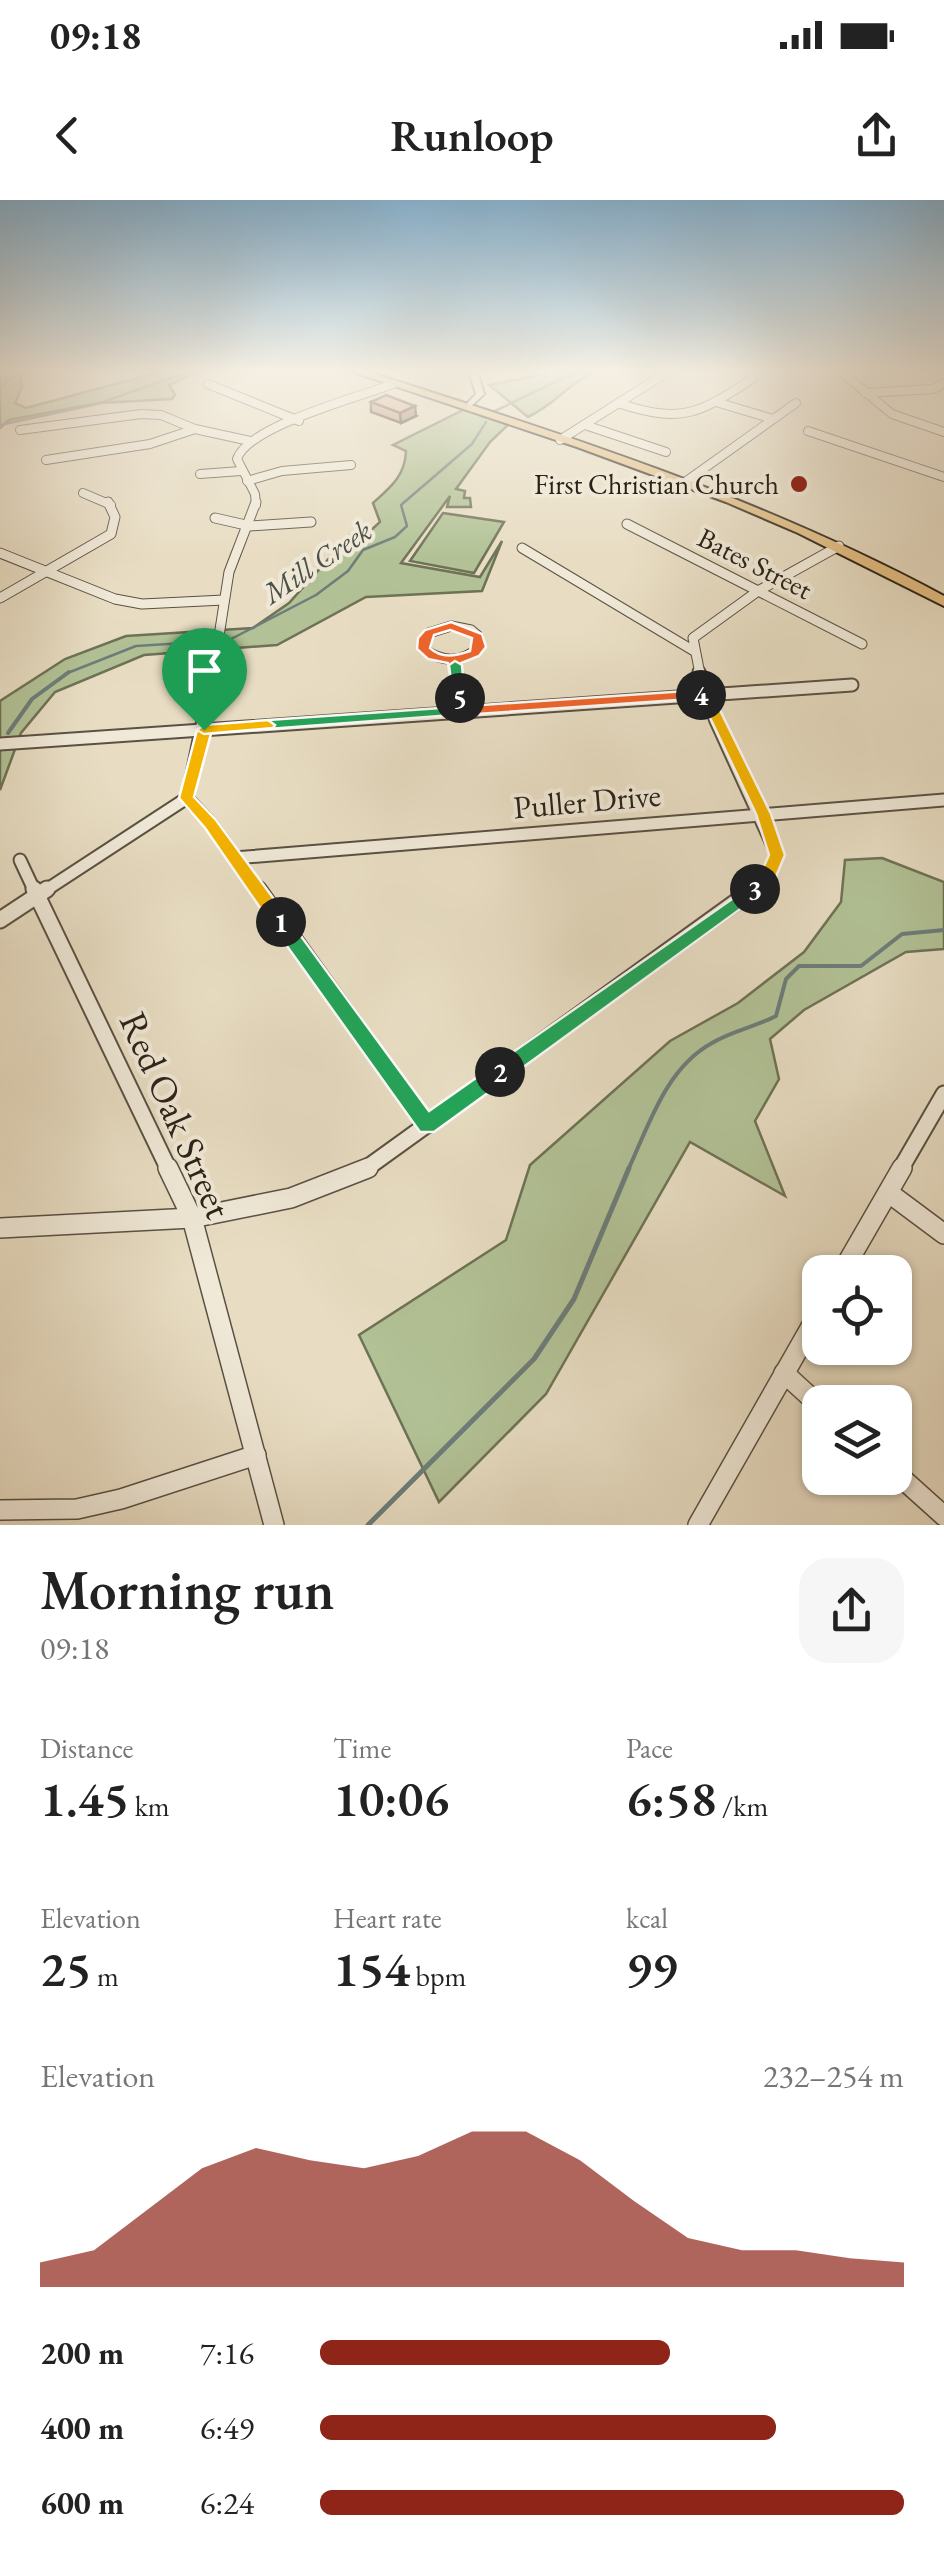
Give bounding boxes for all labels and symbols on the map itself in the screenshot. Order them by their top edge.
place label: First Christian Church [534,466,779,502]
marker: First Christian Church [788,473,810,495]
water label: Mill Creek [253,511,379,614]
street label: Bates Street [692,519,818,607]
pin [162,628,247,731]
pin: 4 [676,670,726,720]
pin: 5 [435,673,485,723]
street label: Puller Drive [512,774,662,828]
pin: 3 [730,864,780,914]
pin: 1 [256,897,306,947]
street label: Red Oak Street [109,1004,244,1226]
pin: 2 [475,1047,525,1097]

